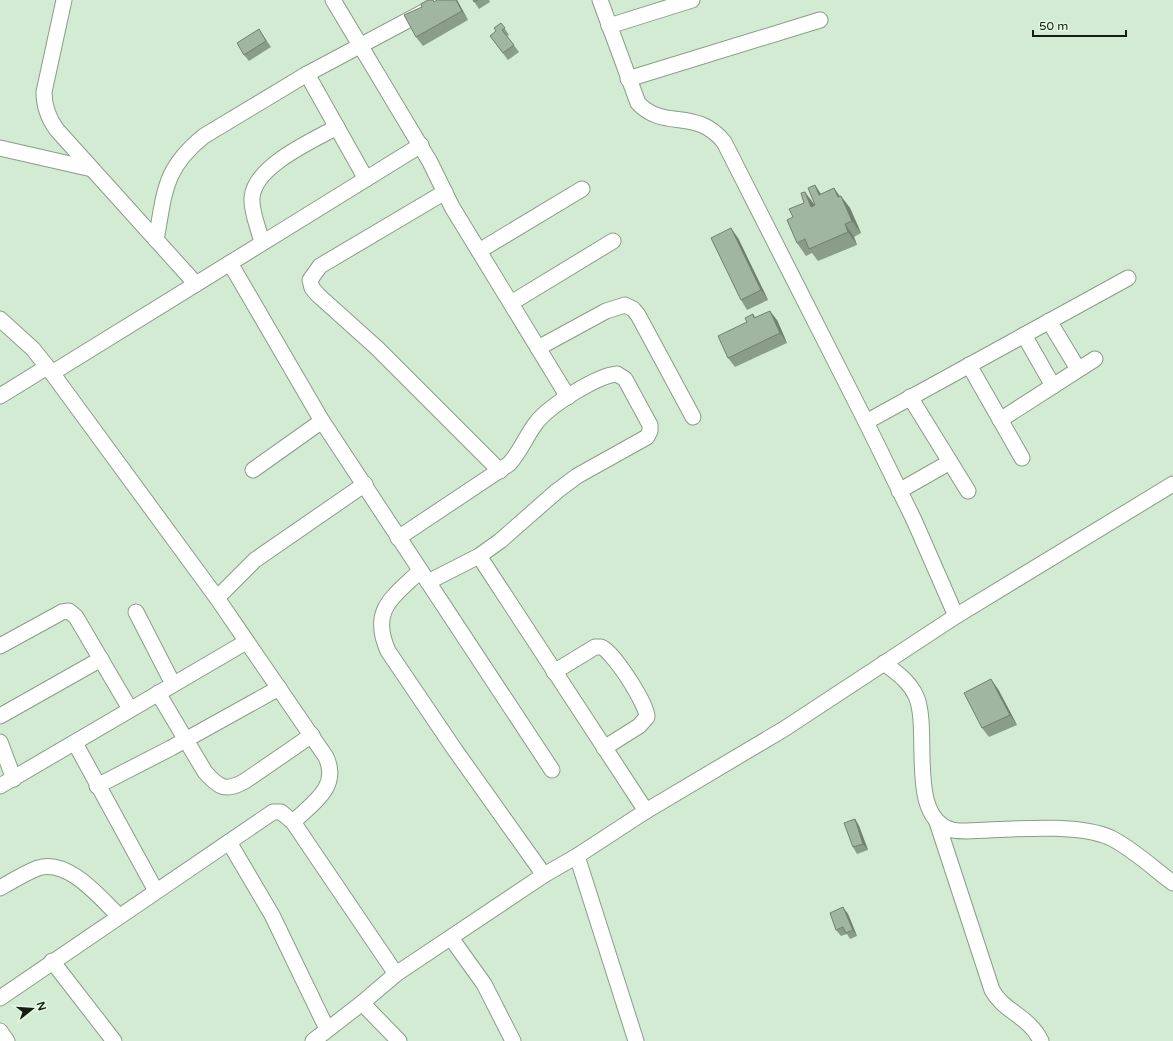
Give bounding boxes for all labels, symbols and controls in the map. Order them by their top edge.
scale bar [1033,12,1126,38]
text: 50 m [1039,19,1068,33]
north arrow [12,989,52,1029]
text: N [34,1000,49,1012]

